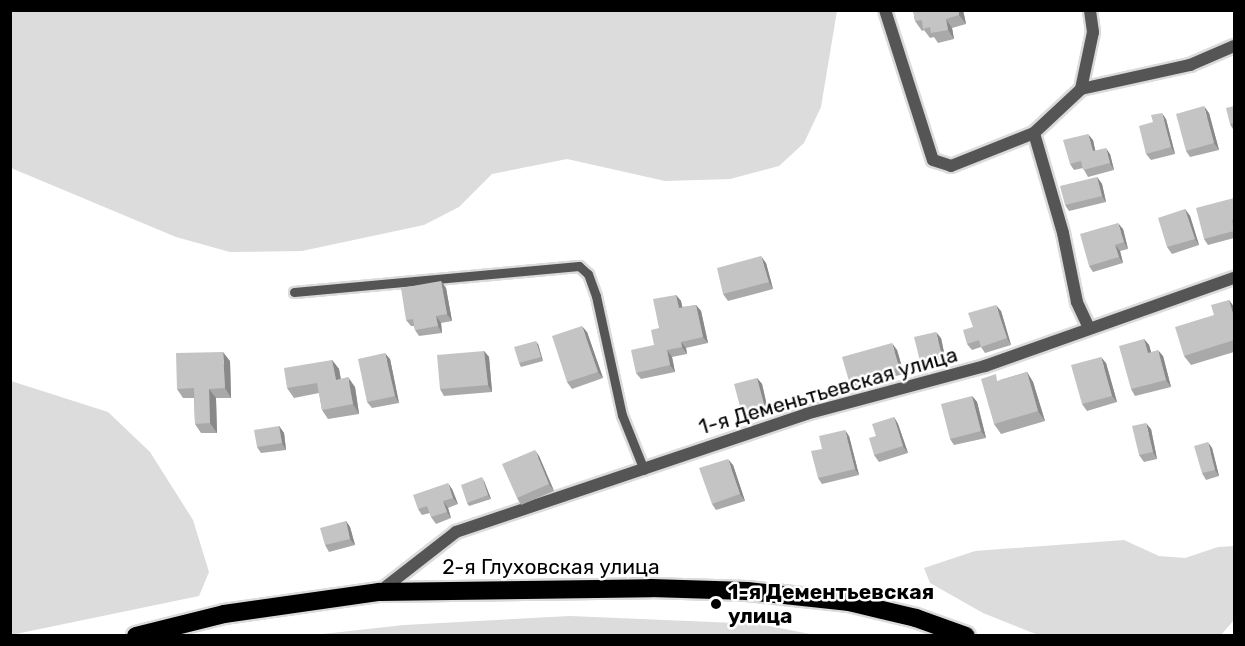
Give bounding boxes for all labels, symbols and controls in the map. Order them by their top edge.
street label: 1-я Деменьтьевская улица [696,342,960,440]
street label: 2-я Глуховская улица [442,554,660,580]
place label: 1-я Дементьевская улица [728,579,934,629]
marker: 1-я Дементьевская улица [709,597,723,611]

